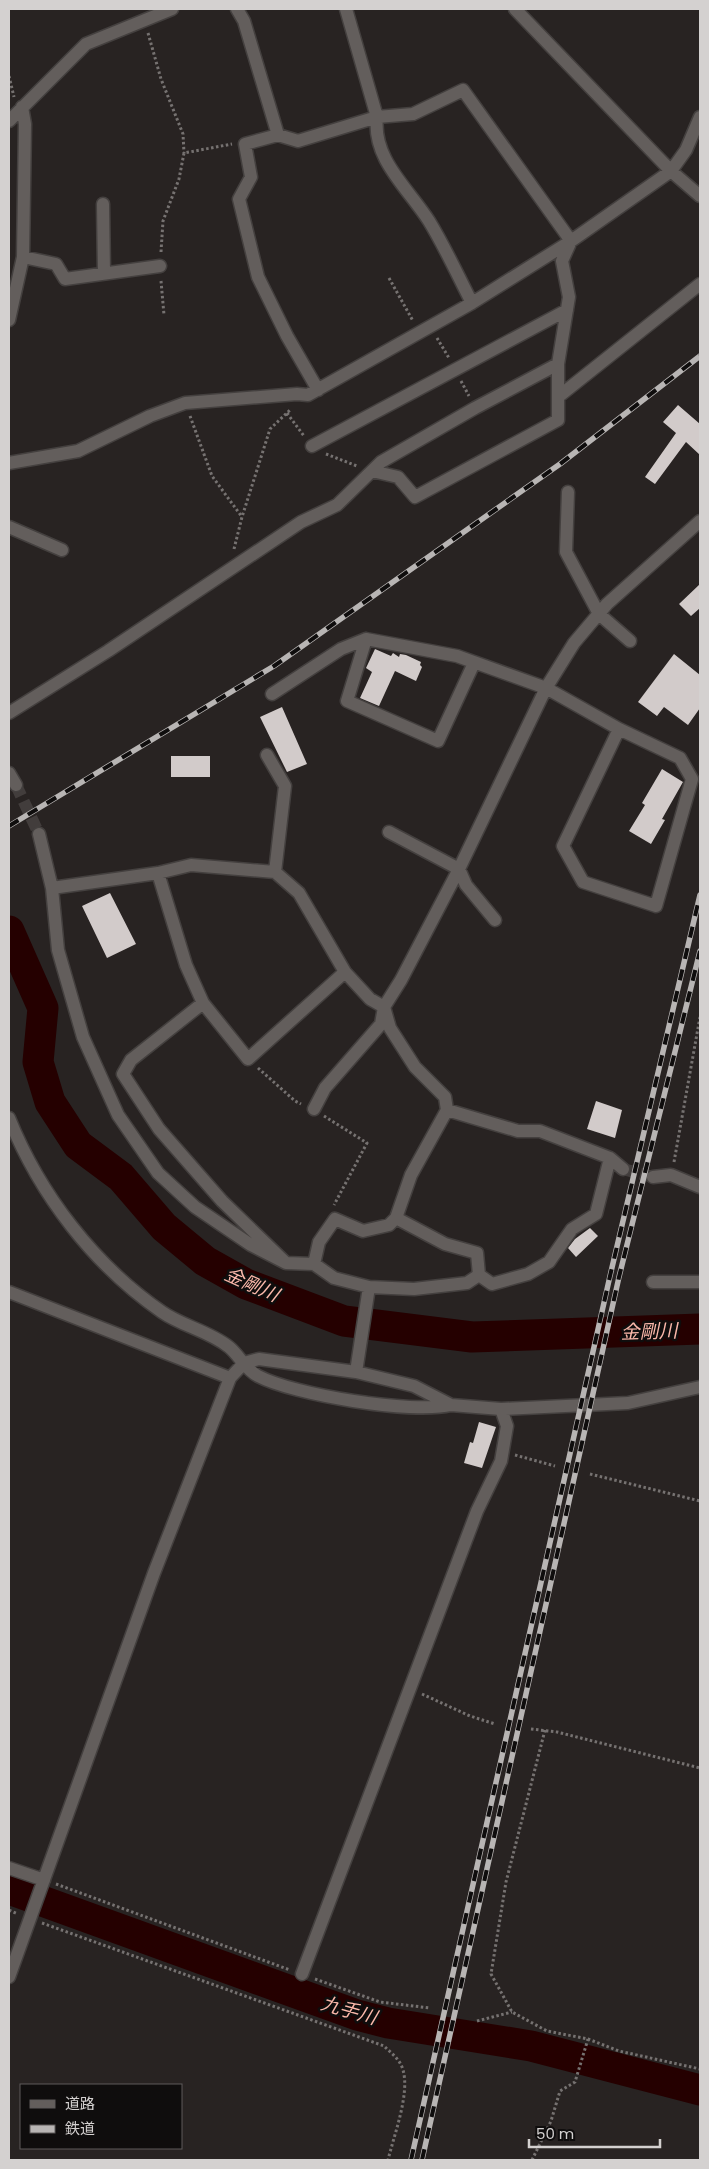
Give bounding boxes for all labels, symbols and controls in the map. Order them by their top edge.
water label: 金剛川 [220,1261,285,1309]
water label: 金剛川 [620,1317,680,1346]
water label: 九手川 [318,1990,382,2032]
legend [20,2084,182,2149]
text: 道路 [65,2093,95,2114]
scale bar [529,2116,660,2148]
text: 鉄道 [65,2118,95,2139]
text: 50 m [536,2123,574,2144]

